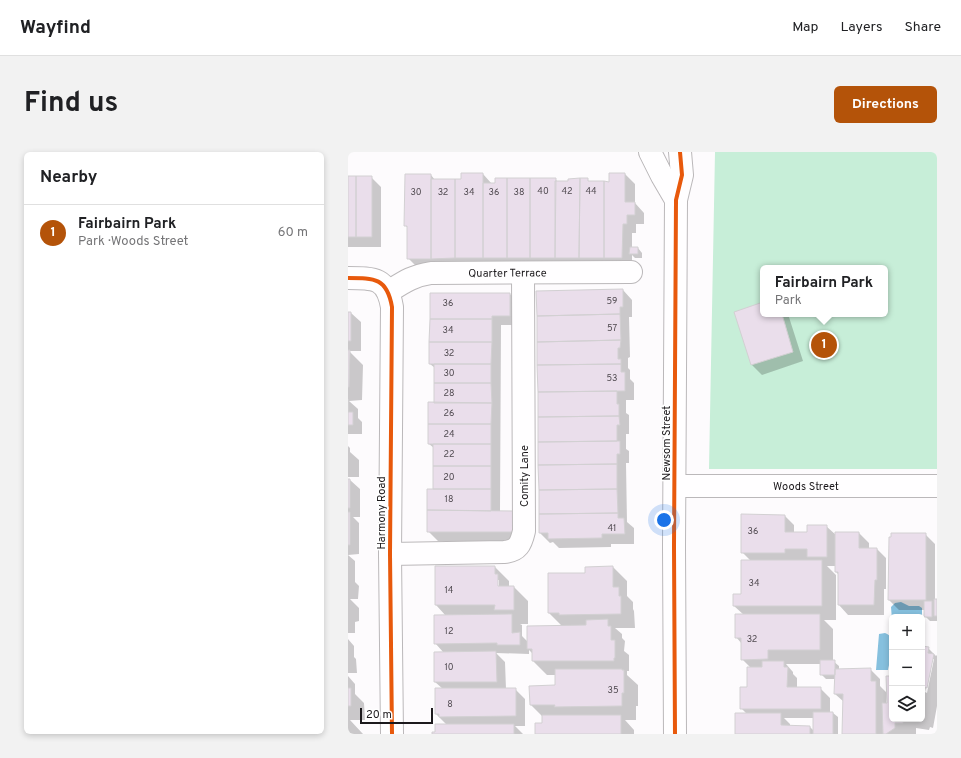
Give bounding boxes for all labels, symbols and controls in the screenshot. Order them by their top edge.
text: Wayfind [20,16,91,40]
text: Map [792,19,818,36]
text: Layers [840,19,882,36]
text: Share [904,19,941,36]
text: Find us [24,86,118,122]
button: Directions [834,86,937,123]
text: Nearby [40,167,97,189]
house number: 40 [537,186,549,197]
house number: 42 [561,186,573,197]
house number: 44 [585,186,597,197]
house number: 30 [410,187,422,198]
house number: 32 [438,187,448,198]
house number: 34 [463,187,475,198]
house number: 36 [489,187,499,198]
house number: 38 [514,187,524,198]
text: Fairbairn Park [78,215,176,234]
text: 1 [50,225,56,241]
text: 60 m [278,225,308,241]
text: Park · Woods Street [78,234,189,250]
popup [760,265,888,317]
street label: Quarter Terrace [468,266,547,281]
text: Fairbairn Park [775,274,873,293]
text: Park [775,293,802,309]
house number: 59 [607,296,617,307]
house number: 36 [443,298,453,309]
house number: 57 [607,323,617,334]
house number: 34 [442,325,454,336]
pin: 1 [811,330,837,360]
house number: 32 [444,348,454,359]
house number: 30 [443,368,455,379]
house number: 53 [606,373,618,384]
house number: 28 [443,388,455,399]
street label: Newsom Street [660,406,674,480]
house number: 26 [444,408,454,419]
house number: 24 [443,429,455,440]
street label: Comity Lane [518,445,532,507]
house number: 22 [443,449,455,460]
house number: 20 [443,472,455,483]
street label: Harmony Road [375,476,389,550]
street label: Woods Street [773,480,839,494]
house number: 18 [445,494,453,505]
your location [654,510,674,530]
house number: 41 [608,523,616,534]
house number: 36 [748,526,758,537]
house number: 34 [748,578,760,589]
house number: 14 [445,585,454,596]
map controls [889,614,925,722]
button: + [889,614,925,650]
house number: 12 [445,626,453,637]
house number: 32 [747,634,757,645]
button: − [889,650,925,686]
house number: 10 [444,662,454,673]
house number: 35 [607,685,619,696]
button: layers [889,686,925,722]
house number: 8 [447,699,453,710]
scale bar [360,706,433,725]
text: 20 m [366,708,392,722]

